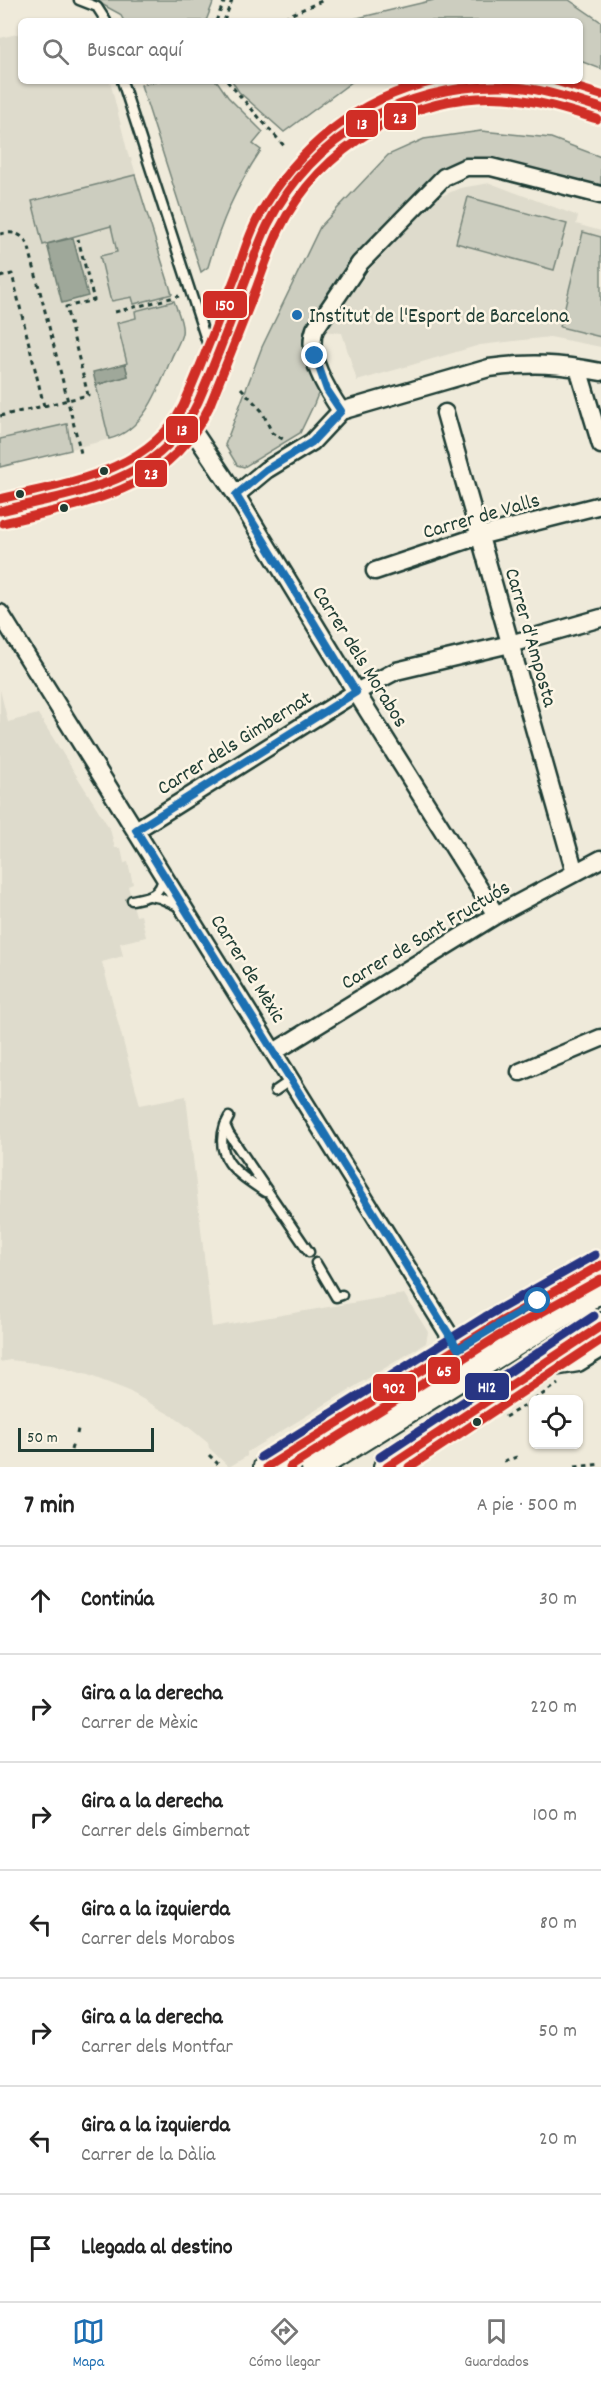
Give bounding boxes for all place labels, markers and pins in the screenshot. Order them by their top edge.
place label: Institut de l'Esport de Barcelona [309,303,570,333]
marker: Institut de l'Esport de Barcelona [290,308,304,322]
unlabelled marker [98,465,110,477]
unlabelled marker [14,488,26,500]
unlabelled marker [58,502,70,514]
unlabelled marker [471,1416,483,1428]

